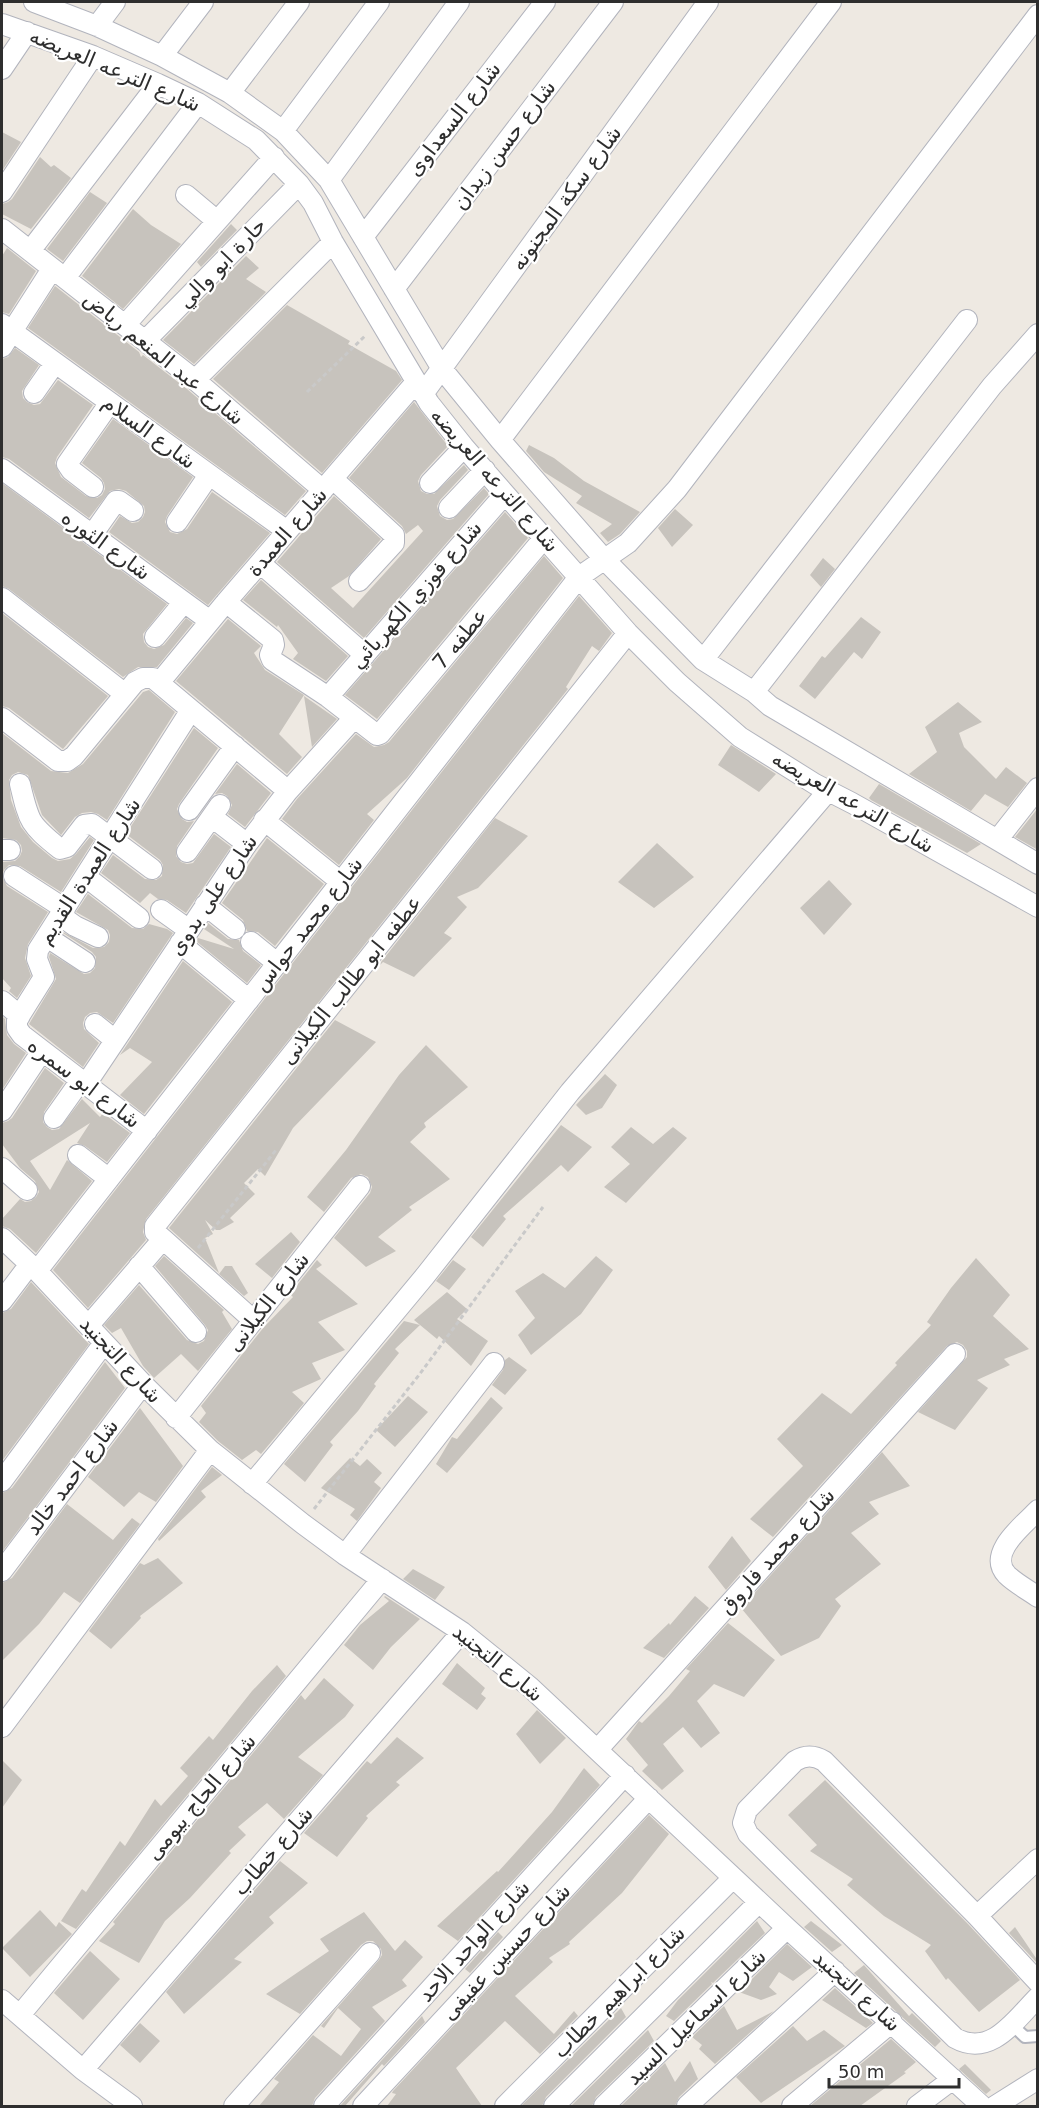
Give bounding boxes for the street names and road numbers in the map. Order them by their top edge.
street label: شارع الترعه العريضه [26,23,204,117]
street label: شارع السعداوى [402,57,506,181]
street label: شارع حسن زيدان [447,75,561,215]
street label: شارع سكة المجنونه [506,121,626,275]
street label: حارة ابو والي [173,213,271,313]
street label: شارع عبد المنعم رياض [78,286,249,431]
street label: شارع السلام [98,390,200,474]
street label: شارع الترعه العريضه [426,403,564,557]
street label: شارع العمدة [242,483,332,581]
street label: شارع الثوره [57,505,155,585]
street label: شارع فوزي الكهربائي [345,516,487,674]
street label: عطفه 7 [428,604,492,674]
street label: شارع الترعه العريضه [768,746,938,858]
street label: شارع العمدة القديم [33,793,146,949]
street label: شارع على بدوى [164,830,262,960]
street label: شارع محمد حواس [248,852,368,996]
street label: عطفه ابو طالب الكيلانى [275,891,427,1069]
street label: شارع ابو سمره [23,1033,145,1133]
street label: شارع الكيلانى [222,1248,314,1356]
street label: شارع التجنيد [75,1312,167,1408]
street label: شارع احمد خالد [21,1414,123,1540]
street label: شارع محمد فاروق [714,1483,840,1619]
street label: شارع التجنيد [448,1619,548,1707]
street label: شارع الحاج بيومى [141,1729,262,1866]
street label: شارع خطاب [228,1802,318,1900]
street label: شارع الواحد الاحد [413,1875,535,2007]
street label: شارع حسنين عفيفى [437,1879,575,2025]
street label: شارع ابراهيم خطاب [548,1921,691,2064]
street label: شارع اسماعيل السيد [621,1944,771,2090]
street label: شارع التجنيد [808,1946,906,2036]

